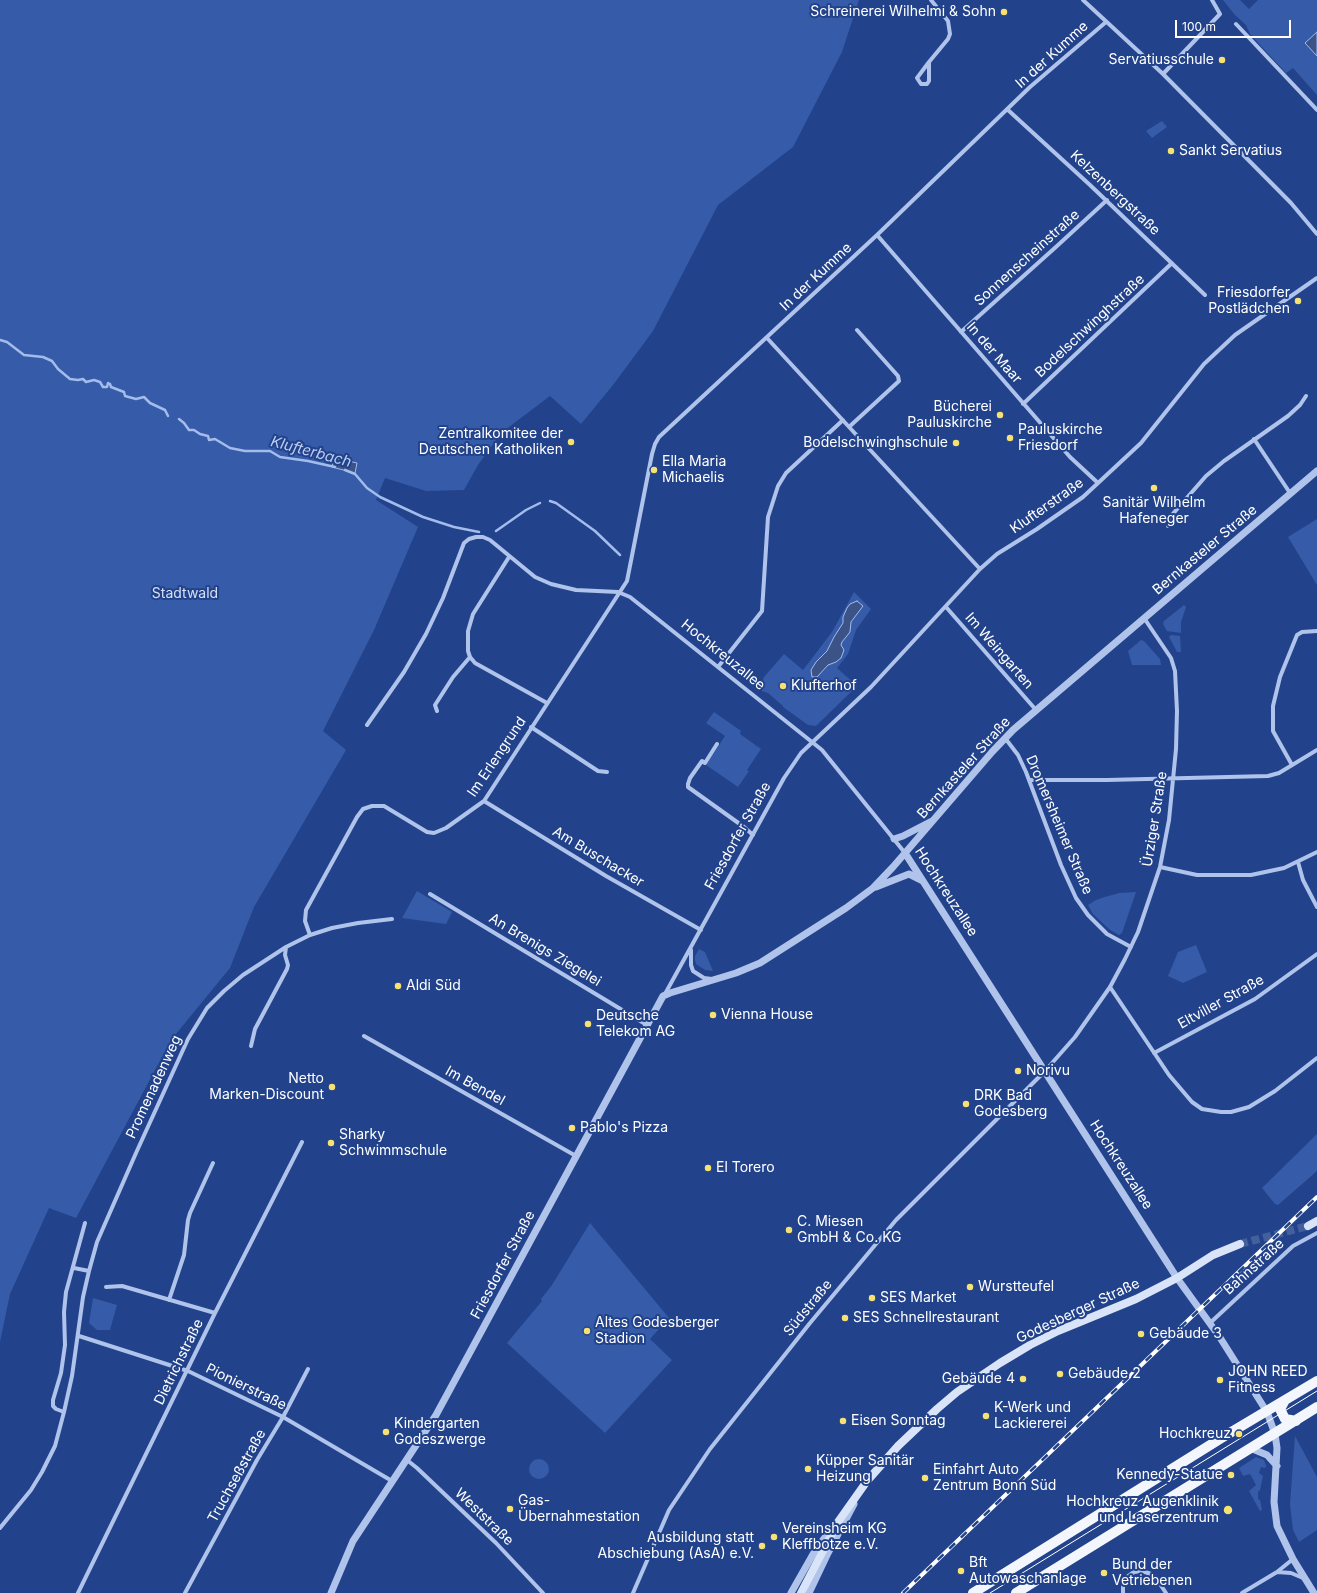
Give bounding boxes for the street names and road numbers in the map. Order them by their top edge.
street label: In der Kumme [1012,18,1092,92]
street label: Kelzenbergstraße [1067,147,1163,239]
street label: Sonnenscheinstraße [971,206,1083,310]
street label: In der Kumme [777,240,855,314]
street label: Bodelschwinghstraße [1032,271,1148,381]
street label: In der Maar [963,319,1025,387]
street label: Klufterstraße [1007,475,1087,537]
street label: Bernkasteler Straße [1149,502,1261,598]
street label: Im Weingarten [961,609,1037,693]
street label: Hochkreuzallee [678,616,768,694]
street label: Im Erlengrund [464,714,530,800]
street label: Bernkasteler Straße [914,714,1014,822]
street label: Dromersheimer Straße [1022,753,1096,897]
street label: Ürziger Straße [1139,770,1171,868]
street label: Friesdorfer Straße [701,779,775,893]
street label: Am Buschacker [549,823,647,891]
street label: Hochkreuzallee [911,844,981,940]
street label: An Brenigs Ziegelei [486,910,604,990]
street label: Eltviller Straße [1175,971,1267,1033]
street label: Promenadenweg [123,1033,185,1141]
street label: Im Bendel [442,1063,508,1109]
street label: Hochkreuzallee [1086,1117,1156,1213]
street label: Friesdorfer Straße [467,1208,539,1322]
street label: Bahnstraße [1220,1236,1288,1298]
street label: Godesberger Straße [1014,1275,1142,1347]
street label: Südstraße [780,1276,836,1340]
street label: Dietrichstraße [151,1316,207,1408]
street label: Pionierstraße [203,1360,289,1414]
street label: Truchseßstraße [204,1426,270,1526]
street label: Weststraße [451,1485,517,1549]

